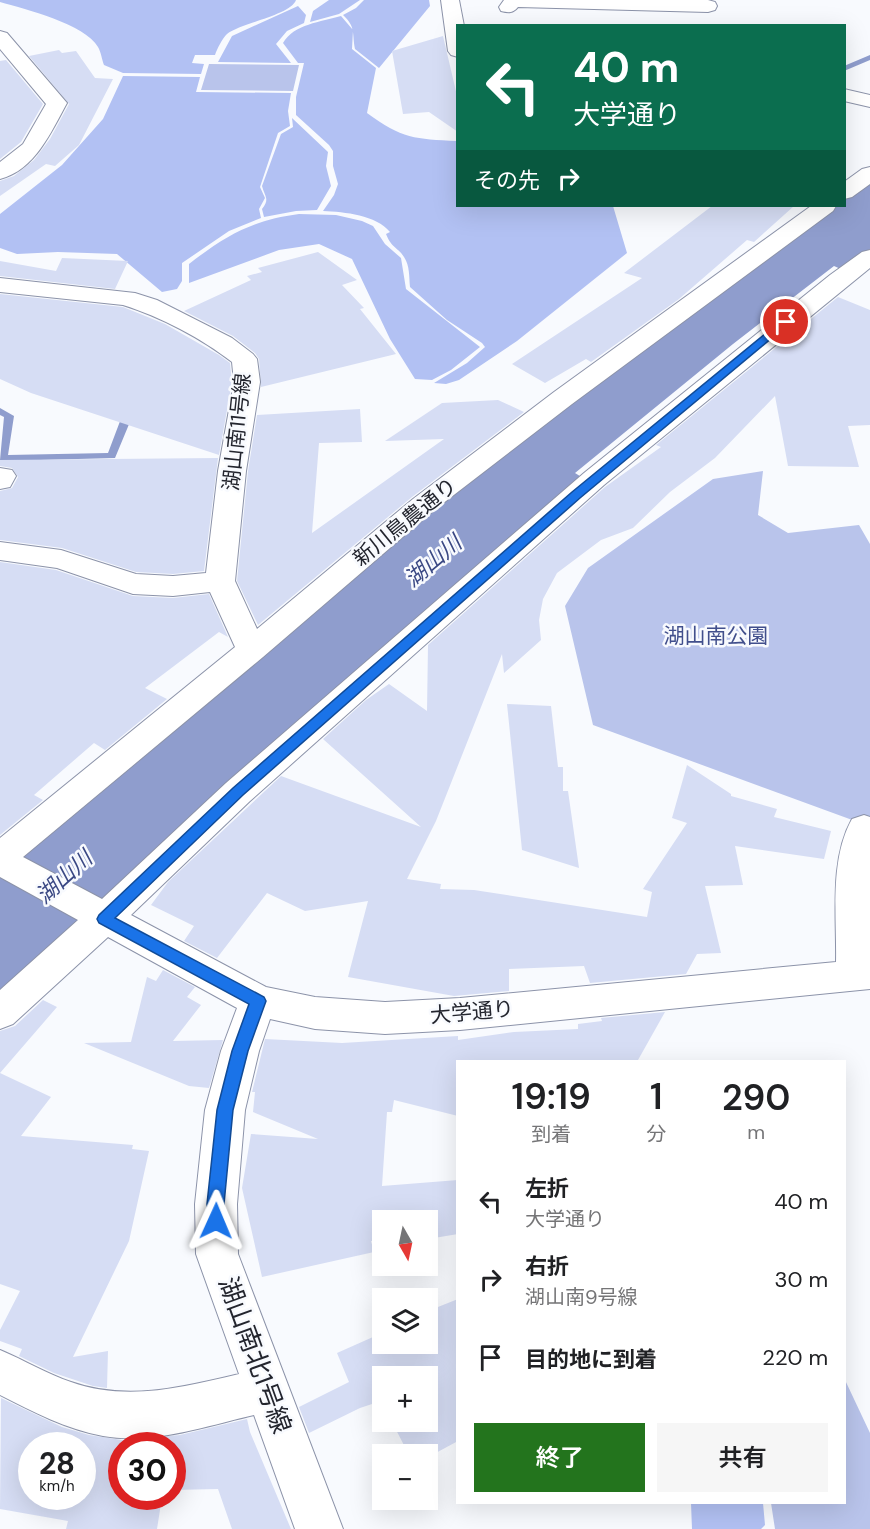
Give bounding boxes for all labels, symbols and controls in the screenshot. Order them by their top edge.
text: 40 m [573,40,679,95]
icon: left [474,48,552,126]
text: 大学通り [573,97,681,132]
icon: right [552,162,585,195]
text: その先 [474,166,540,195]
pin [760,296,811,347]
icon: arrive [769,305,802,338]
street label: 湖山南11号線 [217,372,257,492]
street label: 新川鳥農通り [347,471,463,573]
water label: 湖山川 [398,527,469,593]
park label: 湖山南公園 [664,622,769,650]
water label: 湖山川 [30,843,100,910]
street label: 大学通り [429,994,515,1030]
text: 19:19 [512,1073,591,1120]
text: 1 [650,1073,663,1120]
text: 290 [722,1074,790,1121]
text: m [747,1119,765,1145]
text: 到着 [531,1121,571,1147]
text: 分 [646,1121,666,1147]
text: 左折 [525,1174,569,1203]
icon: left [474,1185,507,1218]
text: 40 m [774,1187,828,1216]
position arrow [184,1189,248,1253]
text: 大学通り [525,1206,605,1232]
north arrow [372,1210,438,1276]
map controls [372,1210,438,1510]
text: 右折 [525,1252,569,1281]
icon: right [474,1263,507,1296]
text: 30 m [774,1265,828,1294]
street label: 湖山南北1号線 [211,1272,299,1438]
text: 湖山南9号線 [525,1284,638,1310]
button: layers [372,1288,438,1354]
icon: arrive [474,1341,507,1374]
text: 220 m [762,1343,828,1372]
text: 目的地に到着 [525,1345,657,1374]
button: + [372,1366,438,1432]
button: 終了 [474,1423,645,1492]
button: 共有 [657,1423,828,1492]
speed limit sign: 30 [108,1432,186,1510]
text: 28 [39,1444,75,1483]
button: − [372,1444,438,1510]
text: km/h [39,1476,75,1496]

